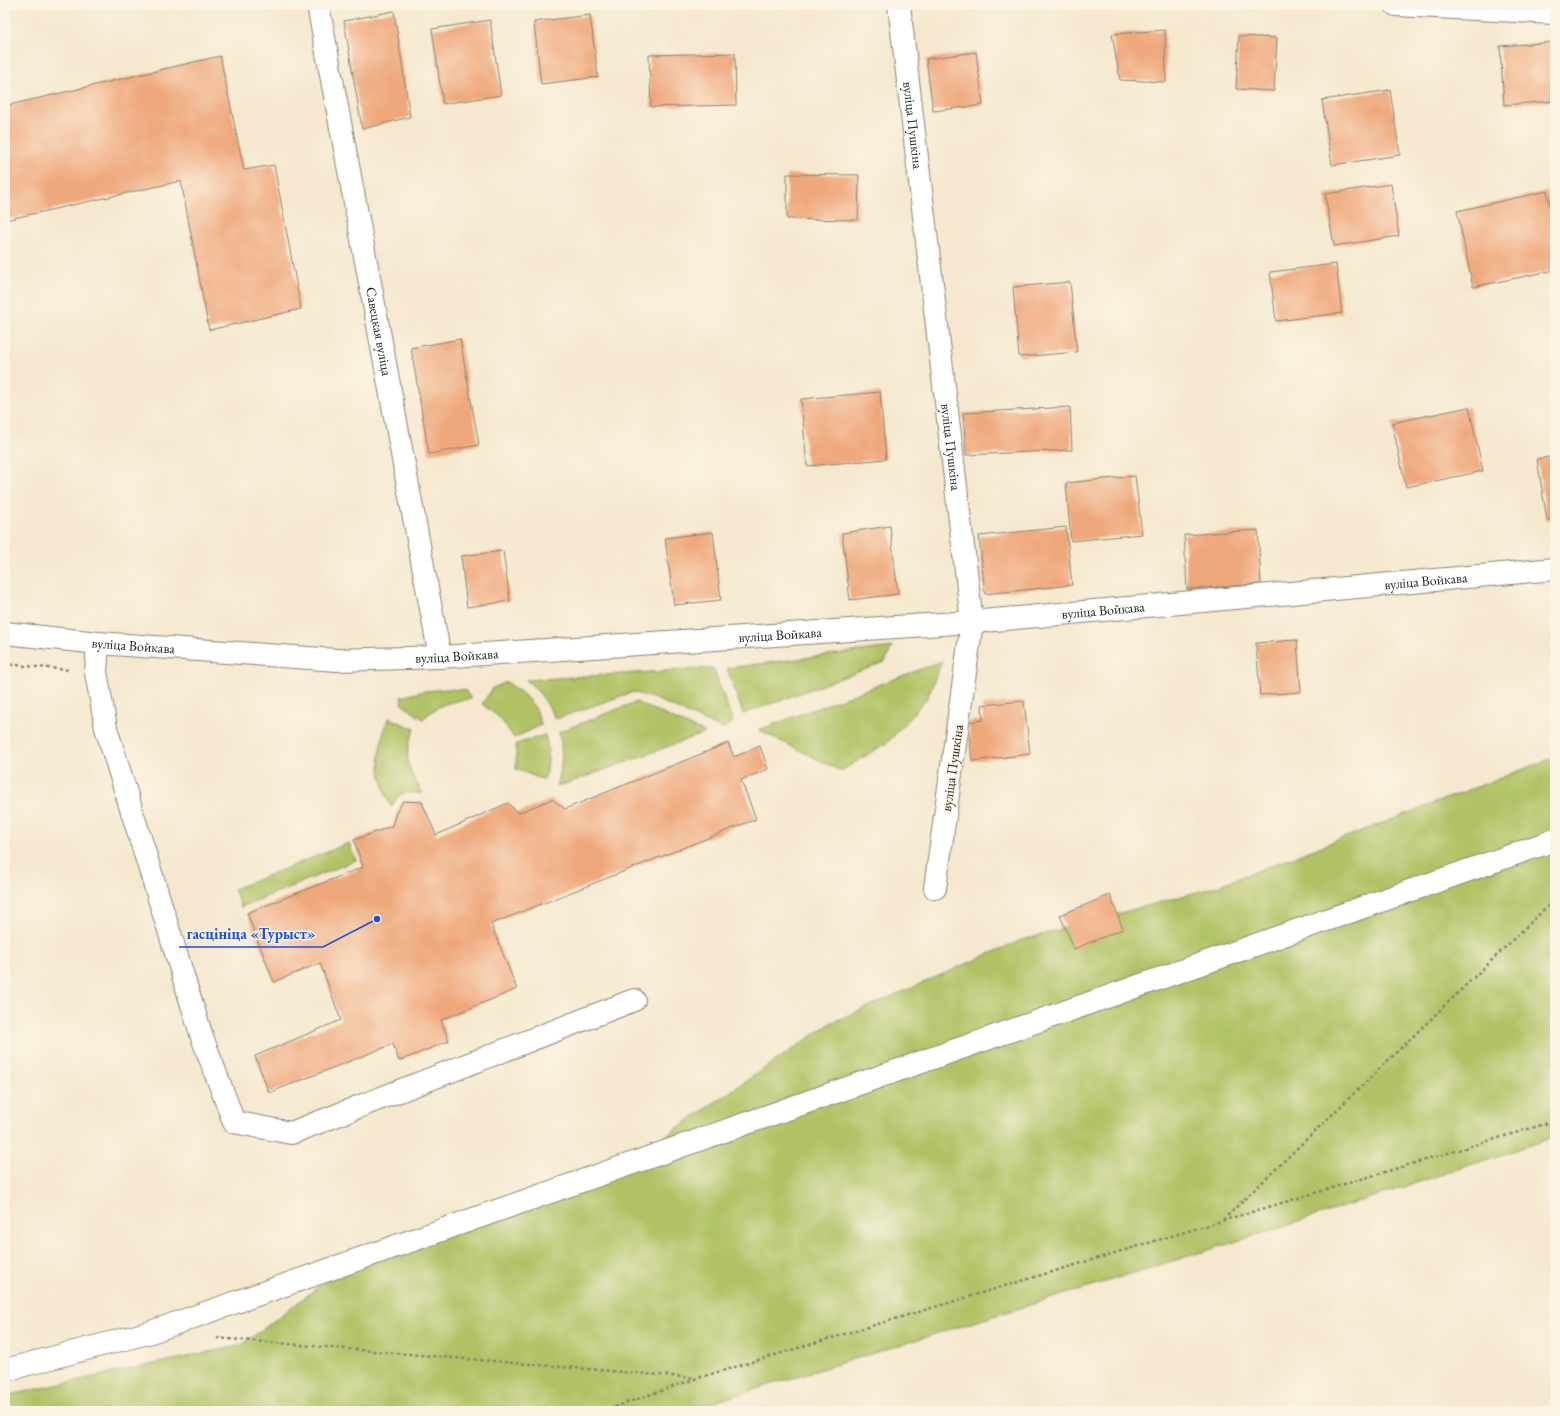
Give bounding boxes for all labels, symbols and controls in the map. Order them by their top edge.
street label: вуліца Пушкіна [899,81,927,170]
street label: Савецкая вуліца [362,286,396,378]
street label: вуліца Пушкіна [937,402,965,492]
street label: вуліца Войкава [1383,568,1469,593]
street label: вуліца Войкава [1061,597,1146,623]
street label: вуліца Войкава [738,623,823,646]
street label: вуліца Войкава [91,633,176,657]
street label: вуліца Войкава [415,644,499,667]
street label: вуліца Пушкіна [937,723,967,813]
callout: гасцініца «Турыст» [179,920,323,947]
text: гасцініца «Турыст» [187,924,316,943]

